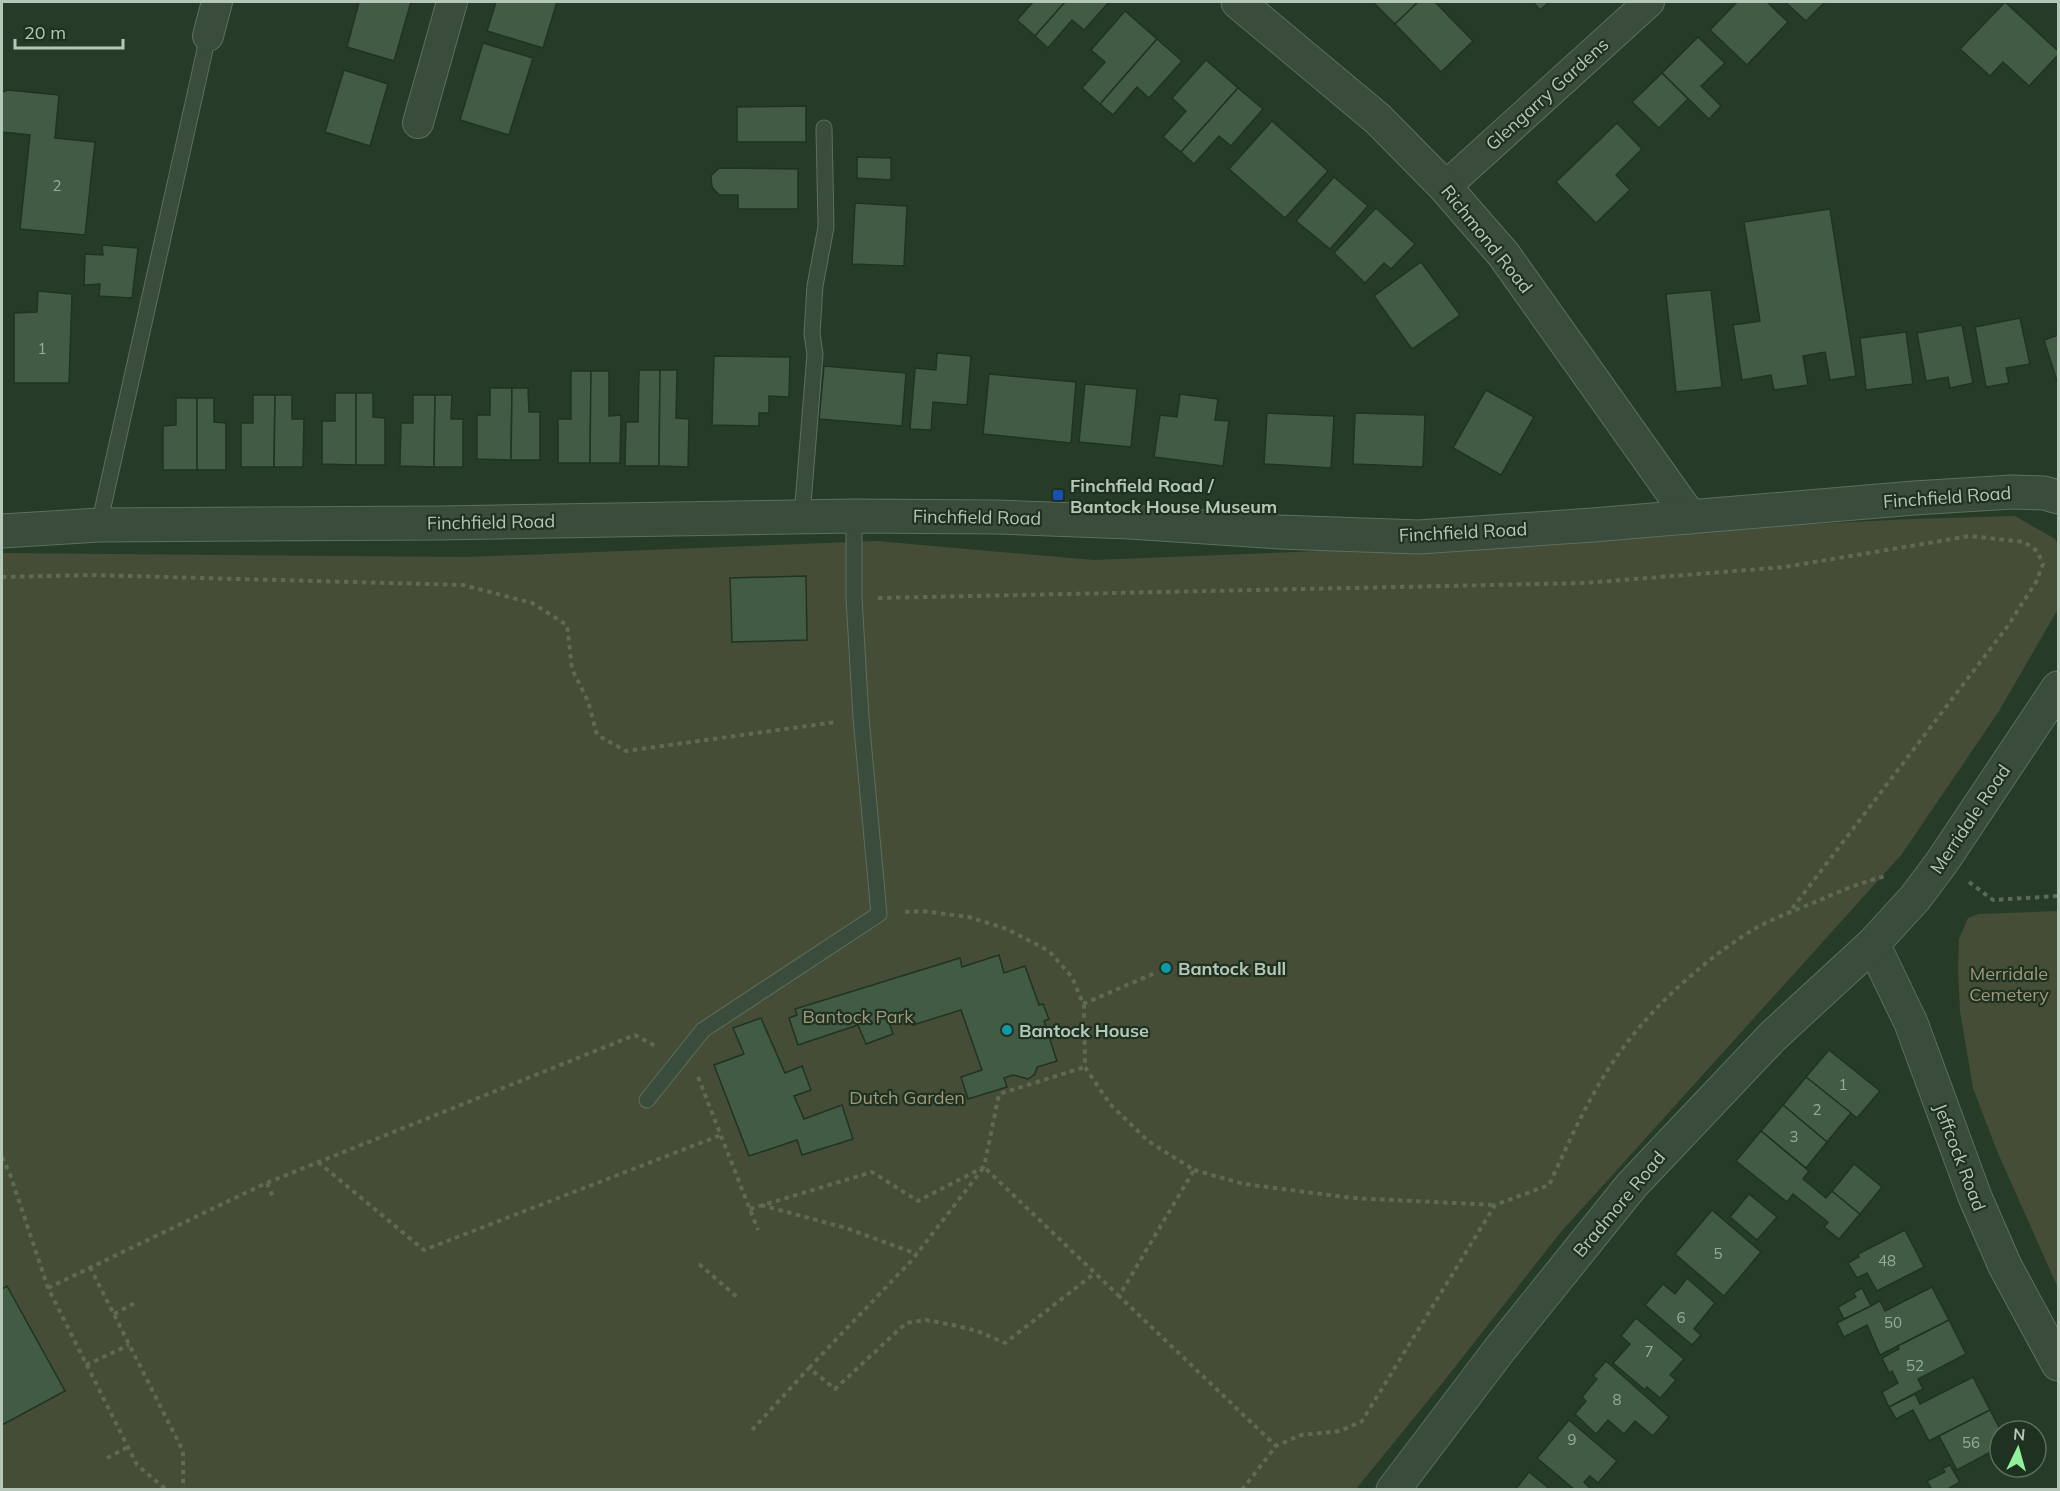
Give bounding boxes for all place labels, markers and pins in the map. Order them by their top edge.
place label: Finchfield Road / Bantock House Museum [1070,474,1277,518]
marker: Finchfield Road / Bantock House Museum [1051,488,1065,502]
place label: Bantock Bull [1178,957,1286,980]
marker: Bantock Bull [1159,961,1173,975]
place label: Bantock House [1019,1019,1149,1042]
marker: Bantock House [1000,1023,1014,1037]

